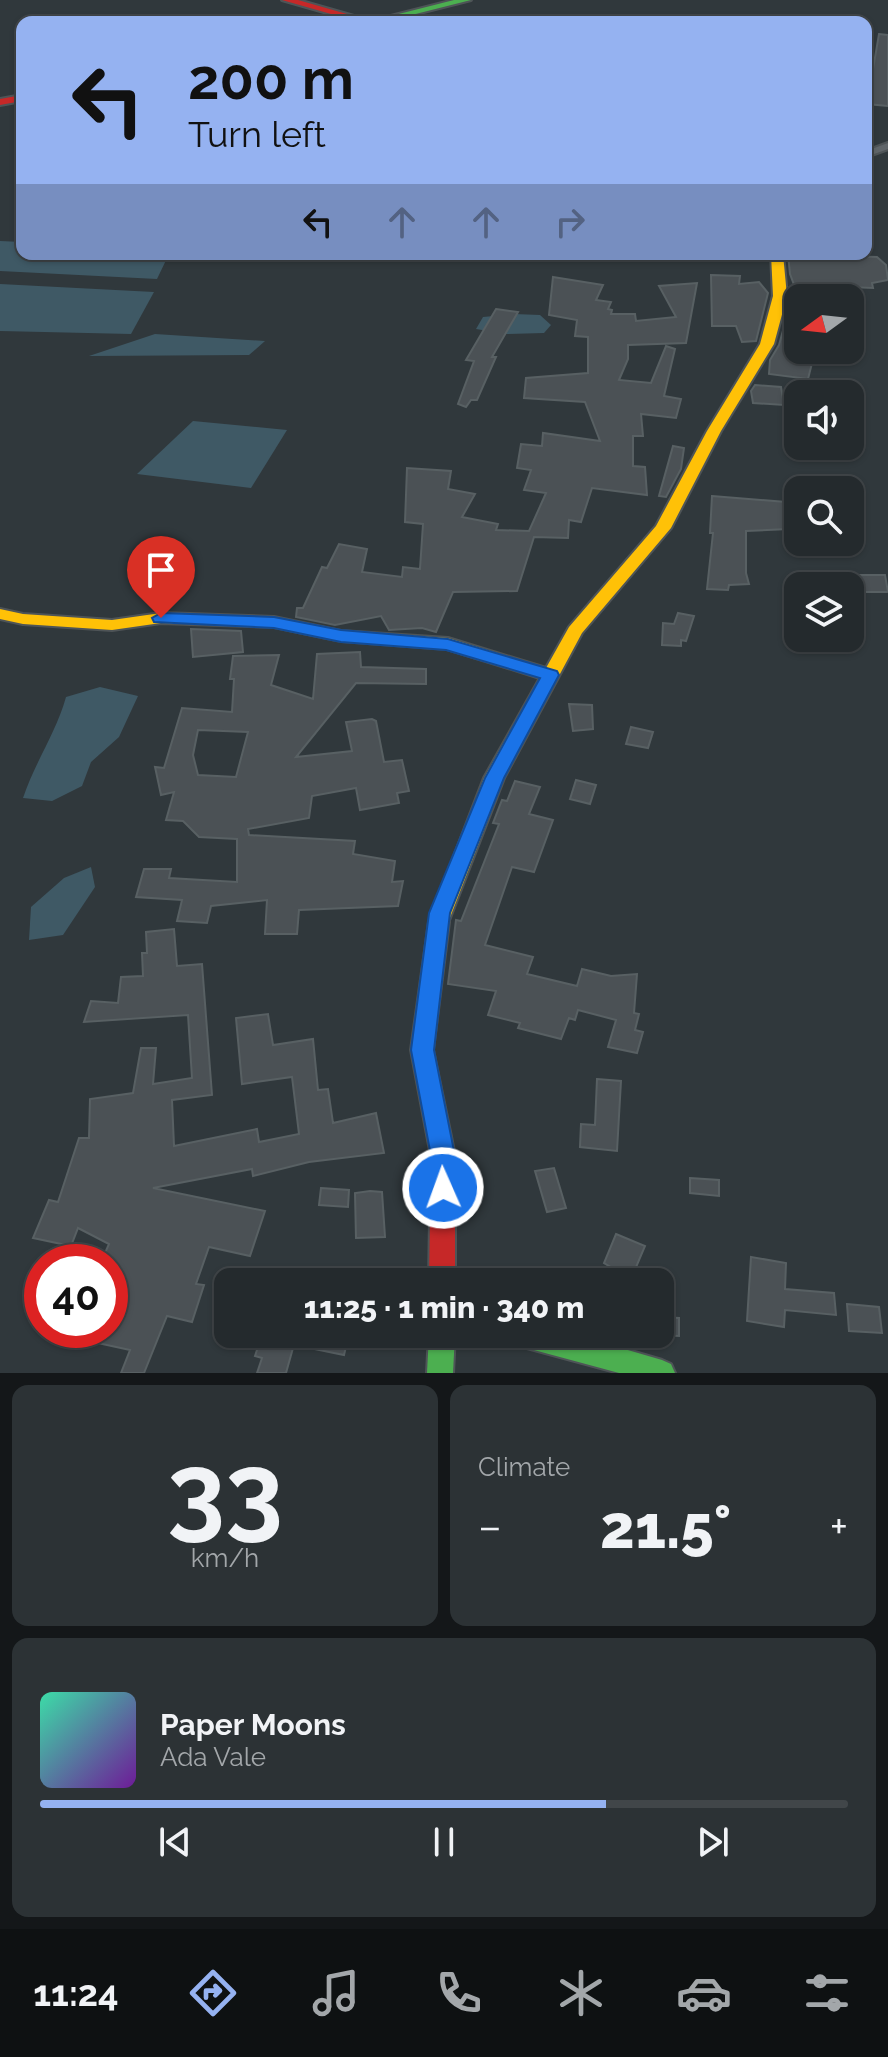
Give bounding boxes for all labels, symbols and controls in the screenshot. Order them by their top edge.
text: 200 m [188,46,354,112]
icon: left [56,48,160,152]
text: Turn left [188,113,326,155]
icon: left [296,200,340,244]
icon: ahead [380,200,424,244]
icon: ahead [464,200,508,244]
icon: right [548,200,592,244]
north arrow [784,284,864,364]
map controls [784,284,864,652]
button: sound [784,380,864,460]
button: search [784,476,864,556]
pin [127,536,195,618]
icon: arrive [139,548,183,592]
button: layers [784,572,864,652]
position arrow [401,1146,485,1230]
speed limit sign: 40 [24,1244,128,1348]
text: 11:25 · 1 min · 340 m [304,1290,584,1325]
text: 33 [167,1430,283,1552]
text: Climate [478,1452,570,1482]
text: 21.5° [600,1492,731,1562]
text: − [478,1501,502,1552]
text: + [830,1501,848,1552]
text: km/h [191,1543,259,1573]
text: Paper Moons [160,1707,346,1742]
text: Ada Vale [160,1742,266,1772]
icon: previous [153,1820,197,1864]
icon: pause [422,1820,466,1864]
icon: next [691,1820,735,1864]
icon: directions [185,1965,241,2021]
icon: music [308,1965,364,2021]
icon: phone [431,1965,487,2021]
icon: climate [553,1965,609,2021]
icon: car [676,1965,732,2021]
icon: filters [799,1965,855,2021]
text: 11:24 [33,1972,119,2014]

